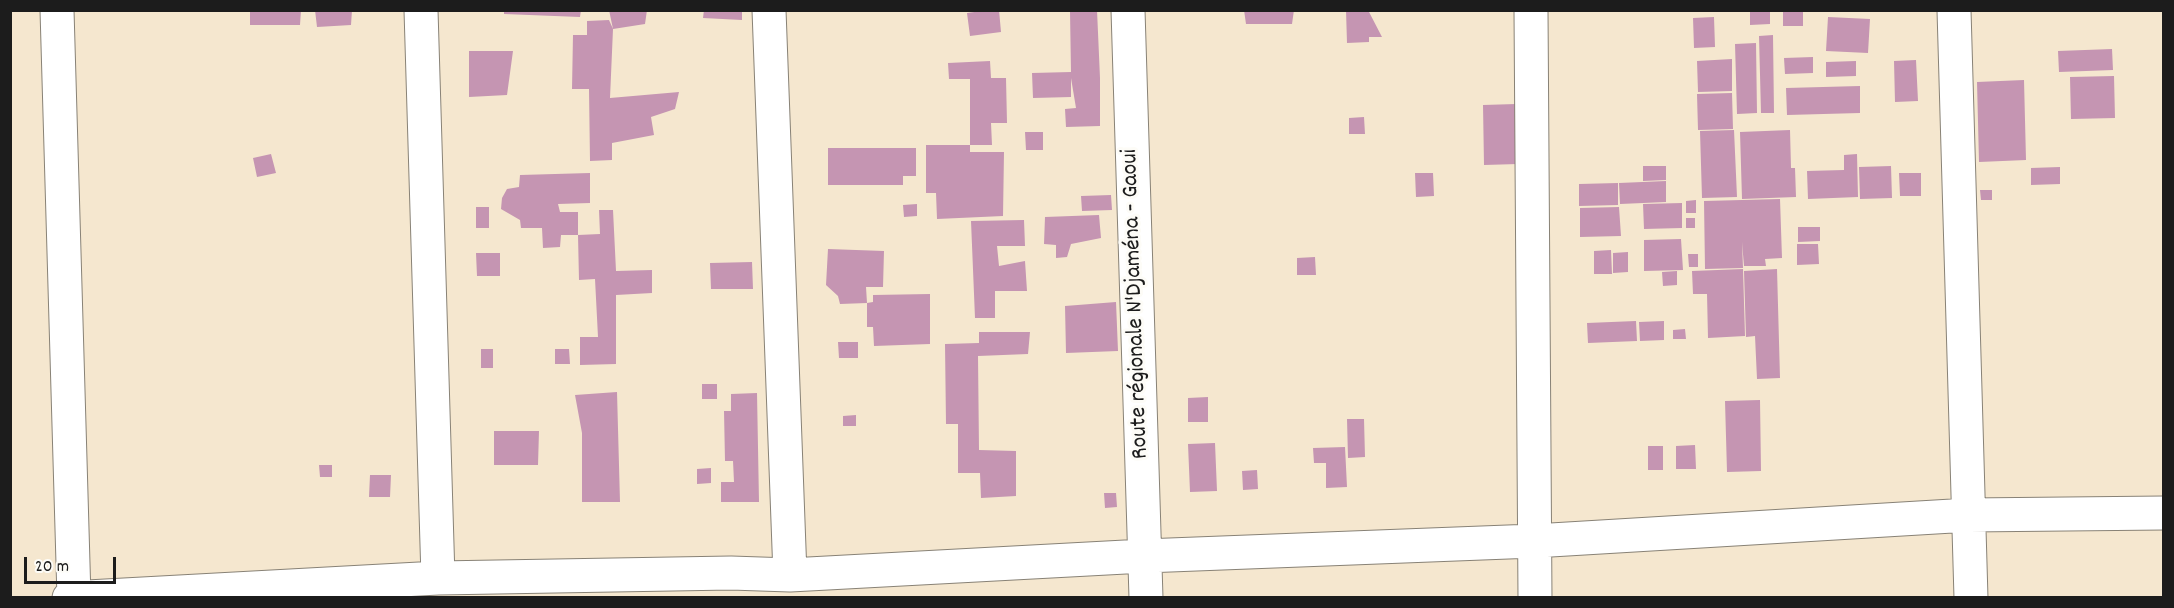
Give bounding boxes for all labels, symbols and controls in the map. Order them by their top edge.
street label: Route régionale N'Djaména - Gaoui [1117,148,1157,460]
scale bar [27,545,118,583]
text: 20 m [35,555,69,580]

